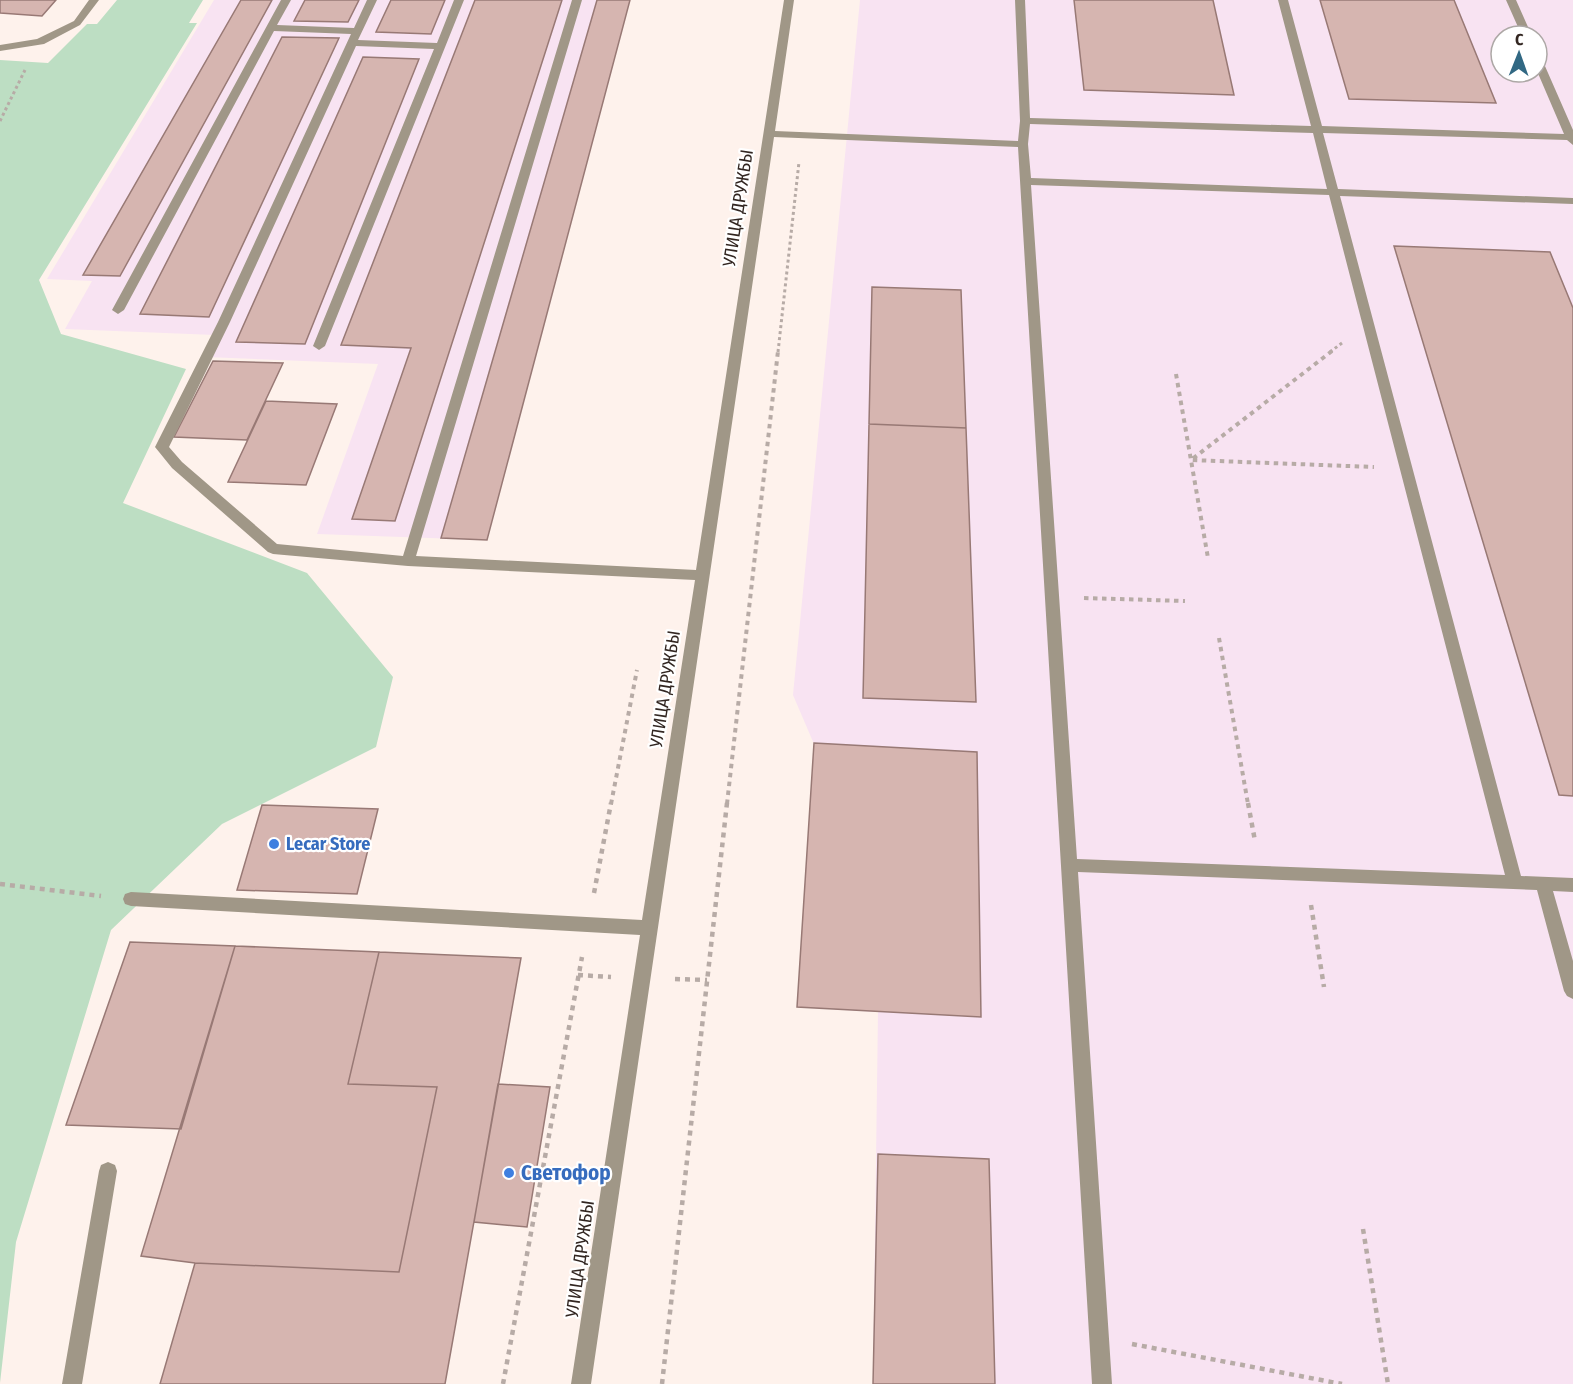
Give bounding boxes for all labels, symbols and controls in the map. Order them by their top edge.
north arrow [1489,24,1549,84]
text: С [1515,30,1524,49]
street label: УЛИЦА ДРУЖБЫ [718,148,758,269]
street label: УЛИЦА ДРУЖБЫ [645,629,685,750]
place label: Lecar Store [286,833,370,855]
marker: Lecar Store [267,837,281,851]
place label: Светофор [521,1160,611,1186]
marker: Светофор [502,1166,516,1180]
street label: УЛИЦА ДРУЖБЫ [561,1199,599,1320]

